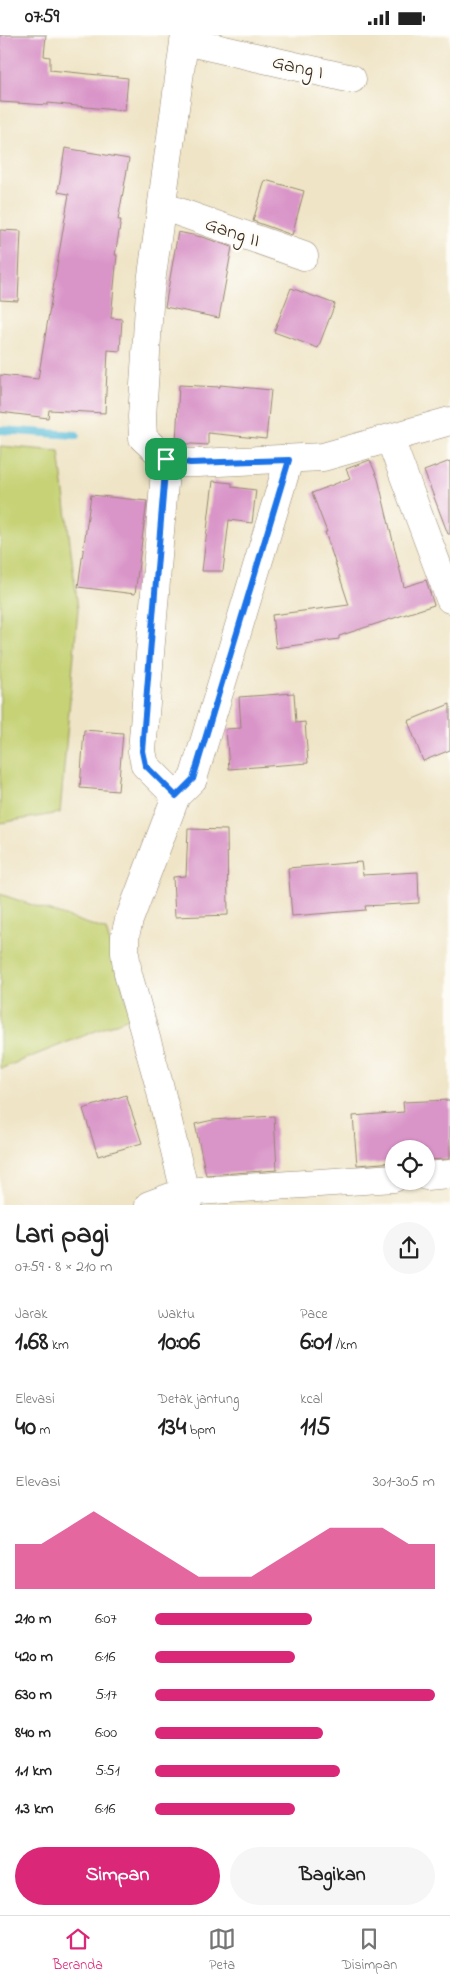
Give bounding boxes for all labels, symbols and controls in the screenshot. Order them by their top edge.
text: 07:59 [25,4,59,31]
street label: Gang I [269,48,326,89]
street label: Gang II [200,210,264,257]
pin [145,438,187,480]
icon: arrive [152,445,180,473]
map controls [385,1140,435,1190]
button: locate [385,1140,435,1190]
text: Lari pagi [15,1215,109,1256]
button: share [383,1222,435,1274]
text: 07:59 · 8 × 210 m [15,1255,112,1279]
text: Jarak [15,1304,47,1325]
text: Waktu [158,1304,195,1325]
text: Pace [300,1304,328,1325]
text: 1.68 [15,1325,48,1361]
text: 10:06 [158,1325,200,1361]
text: 6:01 [300,1325,332,1361]
text: km [48,1335,69,1356]
text: /km [332,1335,357,1356]
text: Elevasi [15,1389,55,1410]
text: Detak jantung [158,1389,239,1410]
text: kcal [300,1389,323,1410]
text: 40 [15,1410,36,1446]
text: 134 [158,1410,186,1446]
text: 115 [300,1410,331,1446]
text: m [36,1420,50,1441]
text: bpm [186,1420,216,1441]
text: Elevasi [15,1470,60,1494]
text: 301–305 m [373,1470,435,1494]
text: 210 m [15,1607,51,1631]
text: 6:07 [95,1607,117,1631]
text: 420 m [15,1645,53,1669]
text: 6:16 [95,1645,116,1669]
text: 630 m [15,1683,52,1707]
text: 5:17 [95,1683,117,1707]
text: 840 m [15,1721,51,1745]
text: 6:00 [95,1721,117,1745]
text: 1.1 km [15,1759,52,1783]
text: 5:51 [95,1759,120,1783]
text: 1.3 km [15,1797,53,1821]
text: 6:16 [95,1797,116,1821]
button: Simpan [15,1847,220,1905]
button: Bagikan [230,1847,435,1905]
tab: Beranda [53,1925,103,1976]
tab: Peta [208,1925,236,1976]
tab: Disimpan [342,1925,397,1976]

